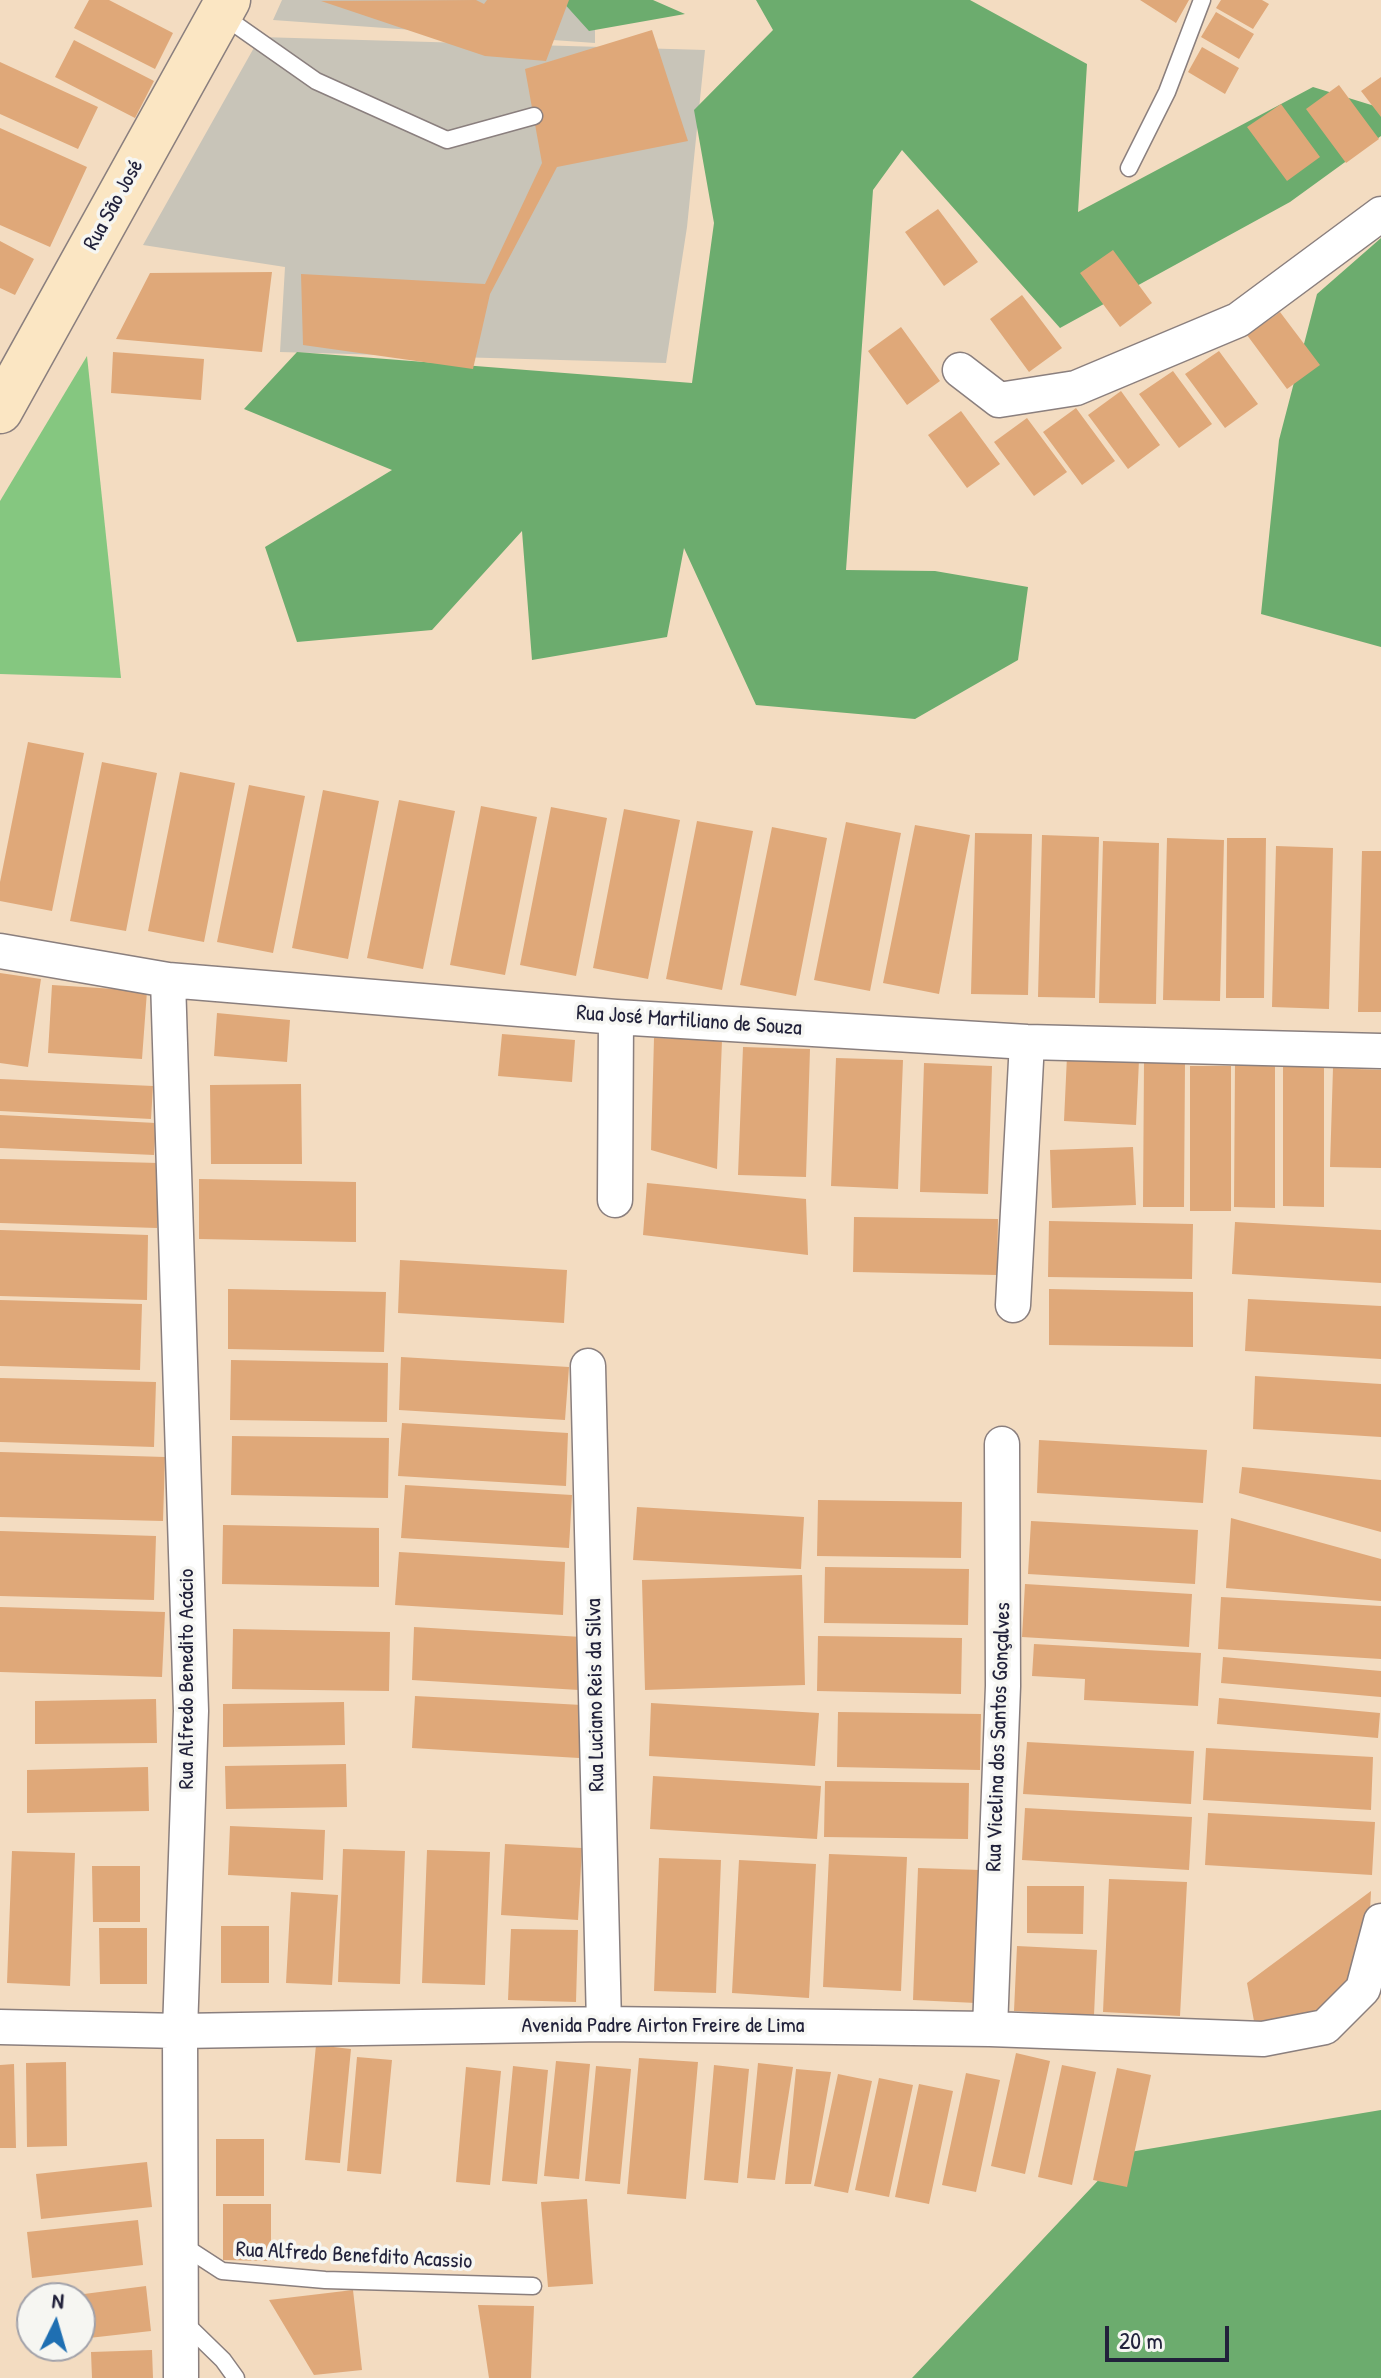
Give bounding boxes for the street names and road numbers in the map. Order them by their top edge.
street label: Rua São José [78,155,150,255]
street label: Rua José Martiliano de Souza [575,1000,803,1042]
street label: Rua Alfredo Benedito Acácio [174,1569,200,1789]
street label: Rua Luciano Reis da Silva [581,1598,611,1792]
street label: Rua Vicelina dos Santos Gonçalves [981,1602,1017,1872]
street label: Avenida Padre Airton Freire de Lima [522,2013,804,2039]
street label: Rua Alfredo Benefdito Acassio [235,2237,473,2275]

